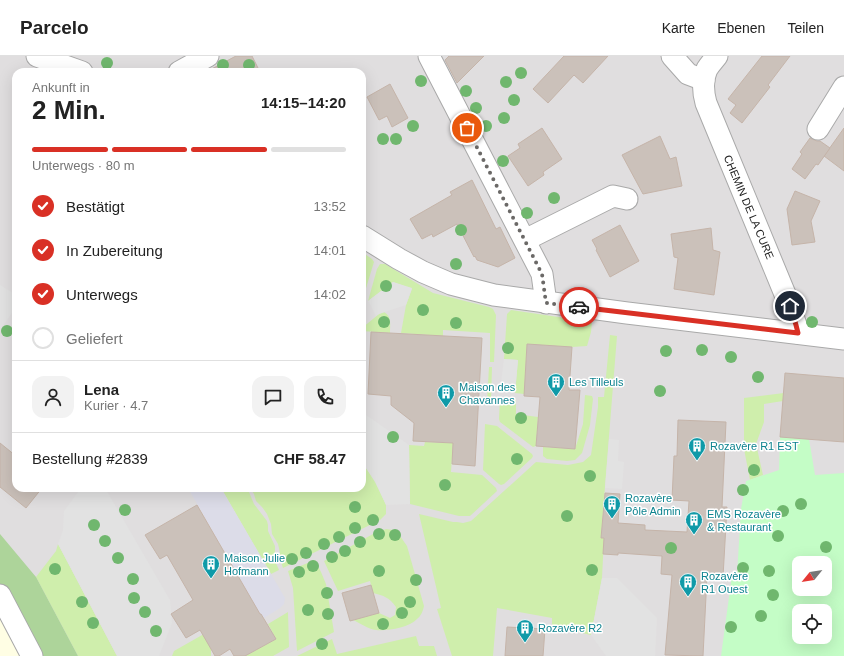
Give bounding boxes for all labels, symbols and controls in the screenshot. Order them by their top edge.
text: Parcelo [20,17,89,38]
text: Karte [662,20,695,36]
text: Ebenen [717,20,765,36]
text: Teilen [787,20,824,36]
text: Ankunft in [32,80,90,95]
text: 14:15–14:20 [261,94,346,111]
text: 2 Min. [32,95,106,125]
pin [450,111,484,145]
icon: bag [456,117,478,139]
street label: CHEMIN DE LA CURE [722,153,776,261]
text: Unterwegs · 80 m [32,158,135,173]
icon: check [32,195,54,217]
text: Bestätigt [66,198,124,215]
text: 13:52 [313,199,346,214]
icon: check [32,239,54,261]
text: In Zubereitung [66,242,163,259]
text: 14:01 [313,243,346,258]
icon: check [32,283,54,305]
text: Unterwegs [66,286,138,303]
text: 14:02 [313,287,346,302]
courier [559,287,599,327]
pin [773,289,807,323]
icon: home [779,295,801,317]
icon: car [568,296,590,318]
text: Geliefert [66,330,123,347]
building icon: Les Tilleuls [546,372,566,397]
button: person [32,376,74,418]
button: chat [252,376,294,418]
button: phone [304,376,346,418]
place label: Les Tilleuls [569,376,624,388]
text: Lena [84,381,119,398]
place label: Maison des Chavannes [459,381,516,406]
building icon: Maison des Chavannes [436,383,456,408]
text: Kurier · 4.7 [84,398,148,413]
building icon: Rozavère R1 EST [687,436,707,461]
place label: Rozavère R1 EST [710,440,799,452]
text: Bestellung #2839 [32,450,148,467]
text: CHF 58.47 [273,450,346,467]
place label: Rozavère Pôle Admin [625,492,681,517]
building icon: Rozavère Pôle Admin [602,494,622,519]
place label: EMS Rozavère & Restaurant [707,508,781,533]
building icon: EMS Rozavère & Restaurant [684,510,704,535]
place label: Maison Julie Hofmann [224,552,285,577]
building icon: Maison Julie Hofmann [201,554,221,579]
north arrow [792,556,832,596]
map controls [792,556,832,644]
place label: Rozavère R1 Ouest [701,570,748,595]
building icon: Rozavère R1 Ouest [678,572,698,597]
button: locate [792,604,832,644]
building icon: Rozavère R2 [515,618,535,643]
place label: Rozavère R2 [538,622,602,634]

